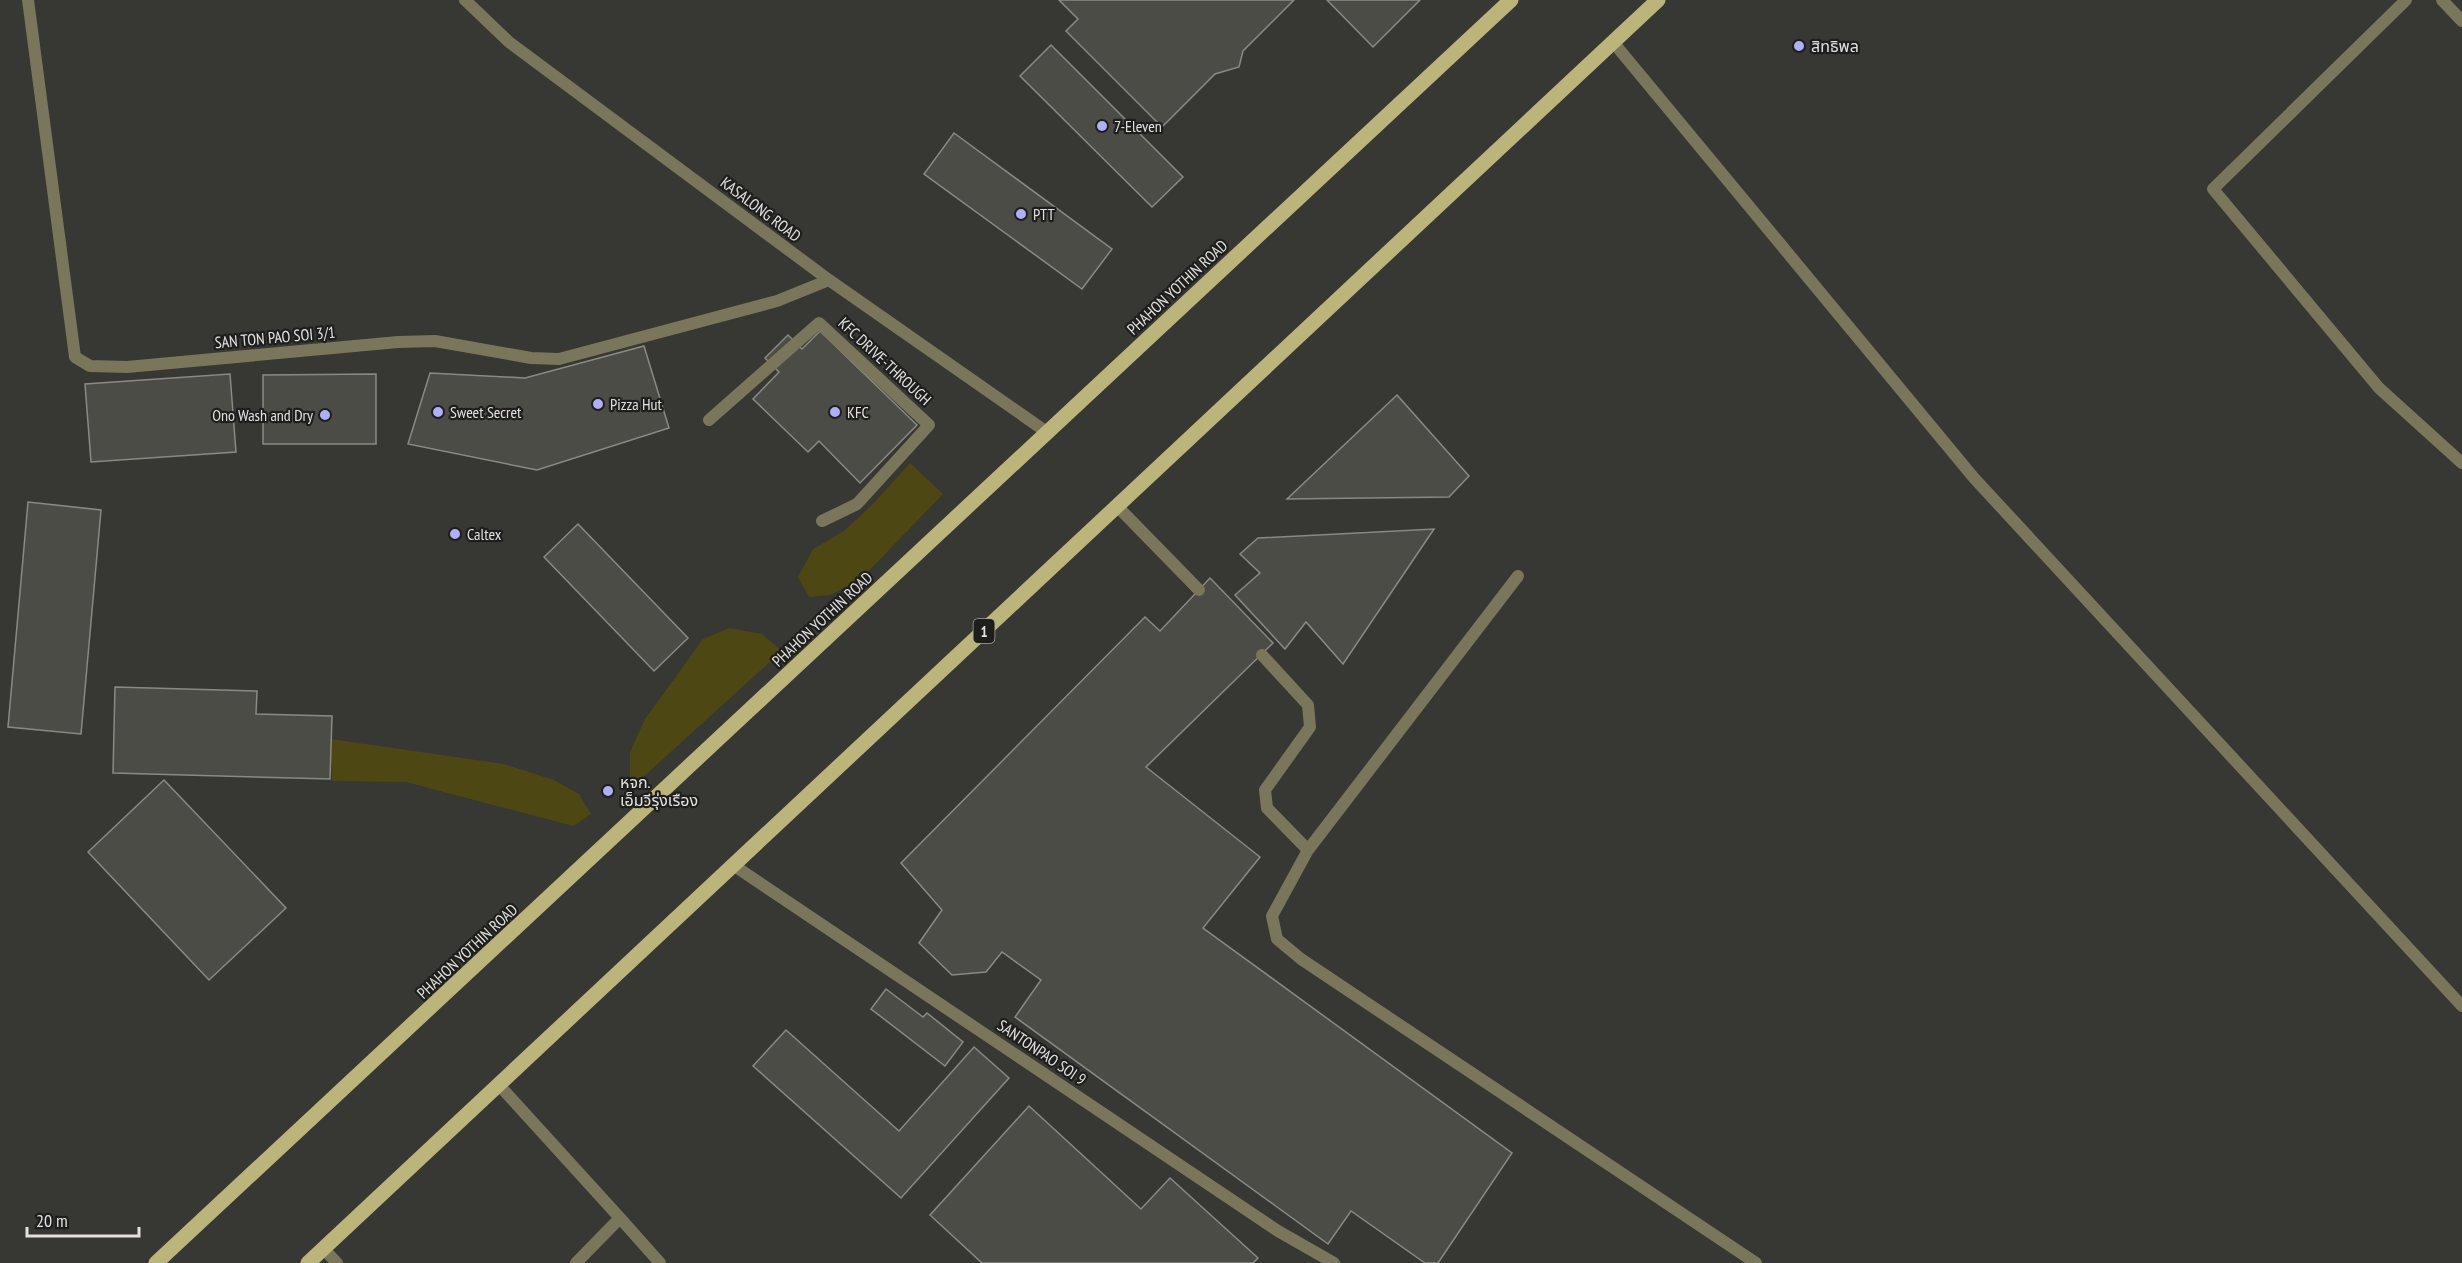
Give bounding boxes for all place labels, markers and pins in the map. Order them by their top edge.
place label: สิทธิพล [1811,36,1859,56]
marker: สิทธิพล [1792,39,1806,53]
place label: 7-Eleven [1114,116,1162,136]
marker: 7-Eleven [1095,119,1109,133]
place label: PTT [1033,204,1055,224]
marker: PTT [1014,207,1028,221]
place label: Pizza Hut [610,394,663,414]
marker: Pizza Hut [591,397,605,411]
place label: Sweet Secret [450,402,522,422]
place label: KFC [847,402,869,422]
place label: Ono Wash and Dry [212,405,313,425]
marker: Sweet Secret [431,405,445,419]
marker: KFC [828,405,842,419]
marker: Ono Wash and Dry [318,408,332,422]
place label: Caltex [467,524,502,544]
marker: Caltex [448,527,462,541]
place label: หจก. เอ็มวีรุ่งเรือง [620,772,698,810]
marker: หจก. เอ็มวีรุ่งเรือง [601,784,615,798]

